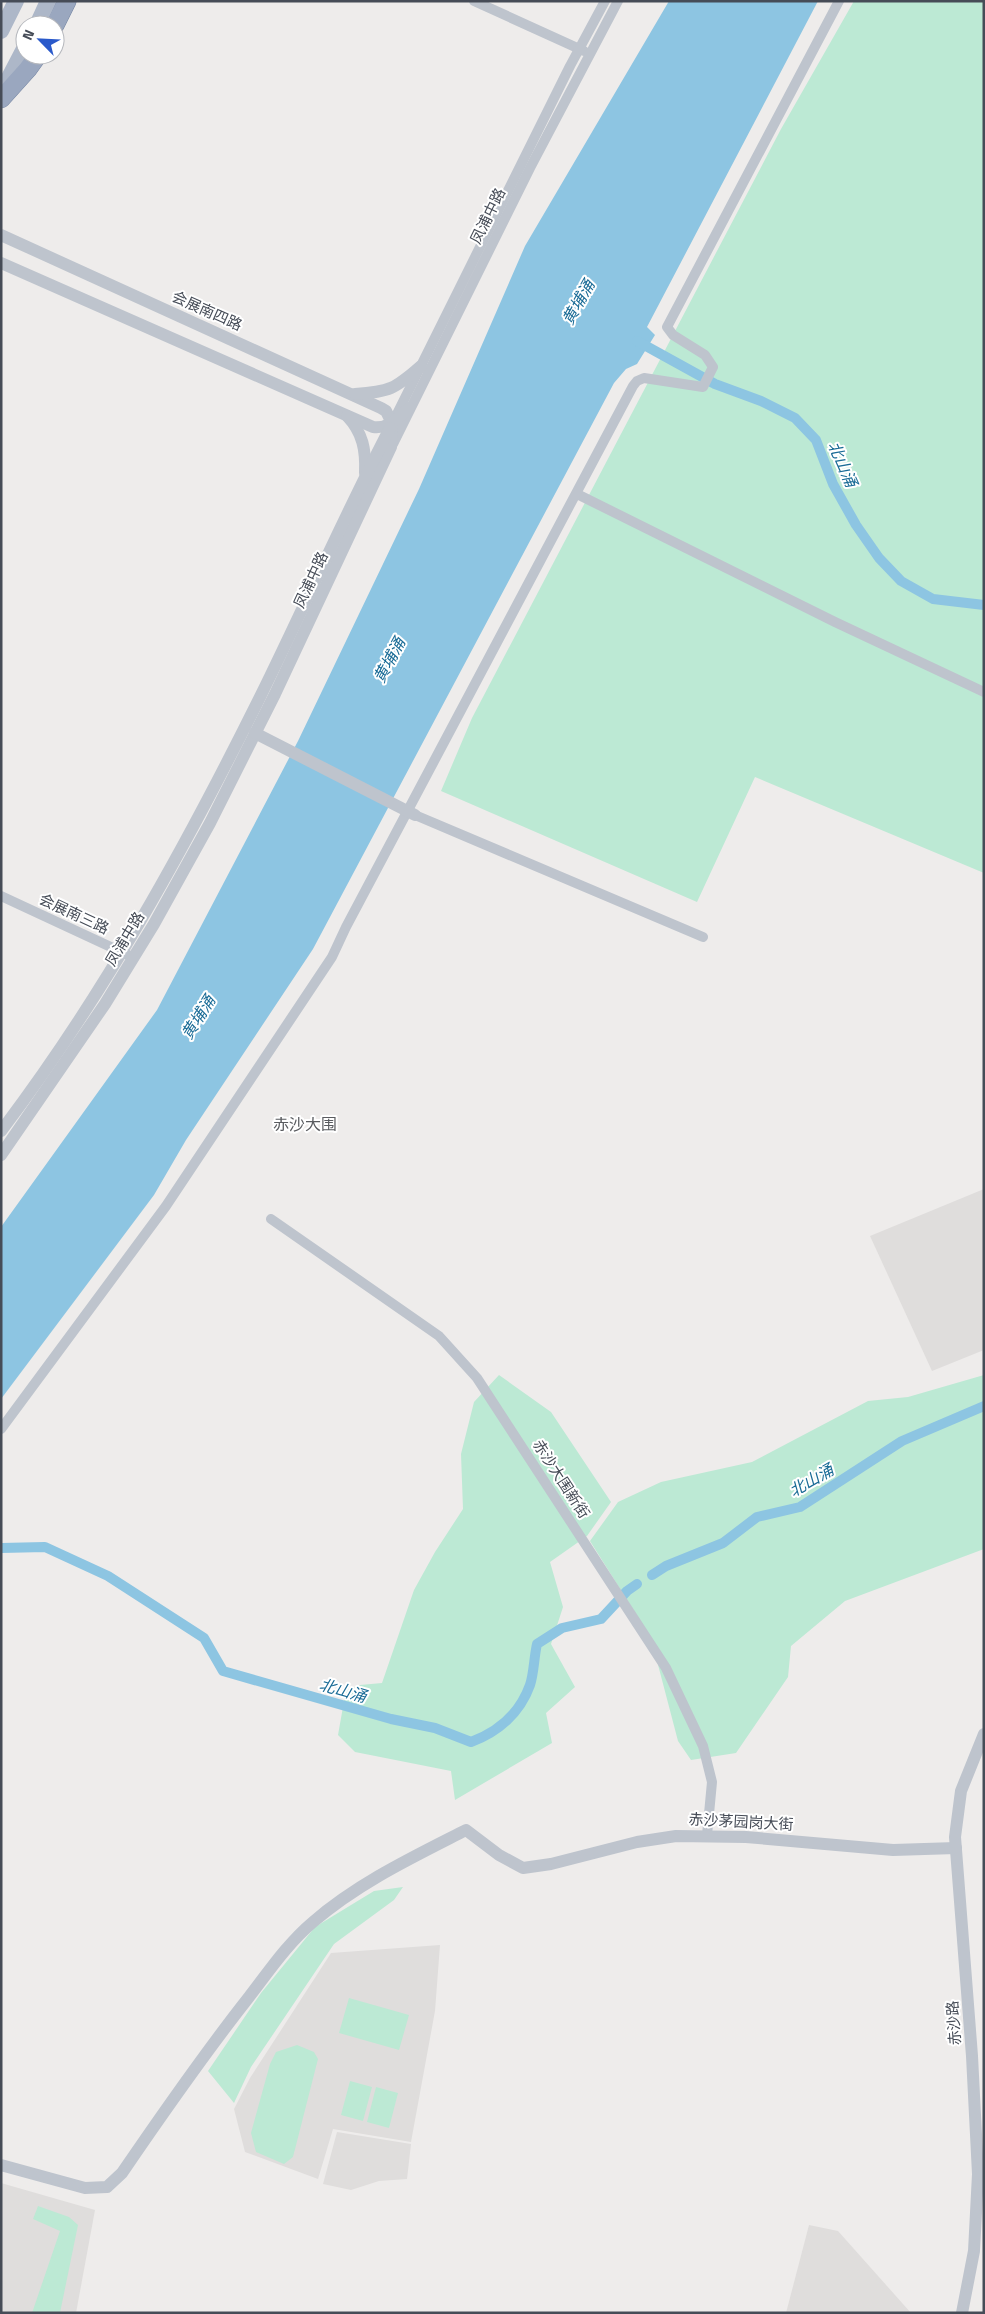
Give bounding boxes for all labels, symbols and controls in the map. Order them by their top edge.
north arrow [15,15,65,65]
text: N [16,26,39,43]
street label: 凤浦中路 [464,184,511,248]
water label: 黄埔涌 [556,273,601,329]
street label: 会展南四路 [168,285,246,336]
water label: 北山涌 [822,437,865,493]
street label: 凤浦中路 [287,548,334,612]
water label: 黄埔涌 [367,631,412,687]
street label: 会展南三路 [35,887,113,940]
street label: 凤浦中路 [99,907,150,970]
water label: 黄埔涌 [175,989,222,1044]
district label: 赤沙大围 [273,1112,337,1136]
street label: 赤沙大围新街 [527,1435,596,1523]
water label: 北山涌 [784,1457,840,1502]
water label: 北山涌 [317,1672,371,1709]
street label: 赤沙茅园岗大街 [688,1807,794,1836]
street label: 赤沙路 [940,2000,967,2046]

